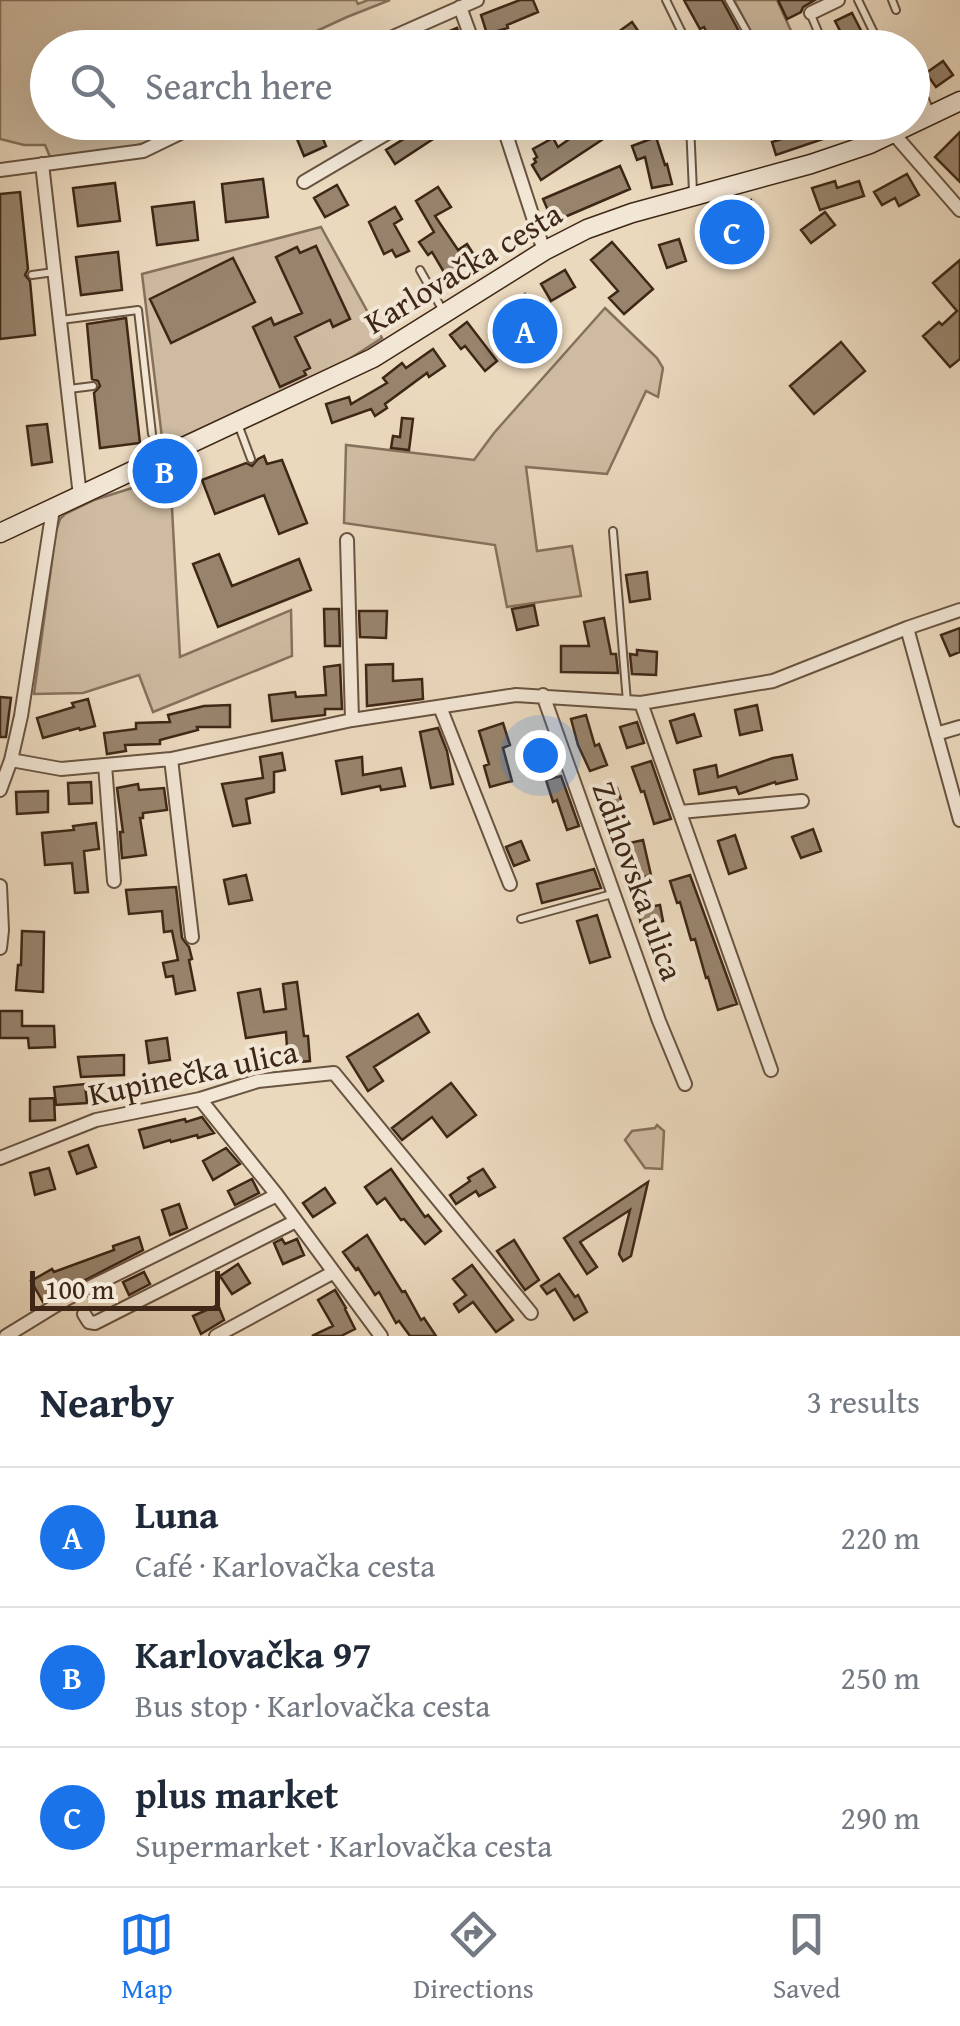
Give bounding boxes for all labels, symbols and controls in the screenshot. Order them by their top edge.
search box [30,30,930,140]
text: Search here [145,57,333,113]
icon: search [65,58,120,113]
street label: Karlovačka cesta [355,190,571,345]
pin: C [700,194,764,270]
pin: A [492,294,558,368]
pin: B [132,434,198,508]
your location [515,730,566,781]
street label: Zdihovska ulica [581,775,696,987]
street label: Kupinečka ulica [84,1027,302,1118]
scale bar [30,1266,220,1310]
text: 100 m [45,1268,114,1309]
text: Nearby [40,1371,174,1432]
text: 3 results [807,1378,920,1425]
text: Luna [135,1486,219,1542]
text: A [62,1514,83,1561]
text: 220 m [841,1514,920,1561]
text: Café · Karlovačka cesta [135,1542,435,1589]
text: Karlovačka 97 [135,1626,372,1682]
text: B [63,1654,82,1701]
text: 250 m [841,1654,920,1701]
text: Bus stop · Karlovačka cesta [135,1682,490,1729]
text: plus market [135,1766,338,1822]
text: C [63,1794,82,1841]
text: 290 m [841,1794,920,1841]
text: Supermarket · Karlovačka cesta [135,1822,552,1869]
tab: Map [119,1907,174,2008]
tab: Directions [413,1907,534,2008]
tab: Saved [773,1907,841,2008]

